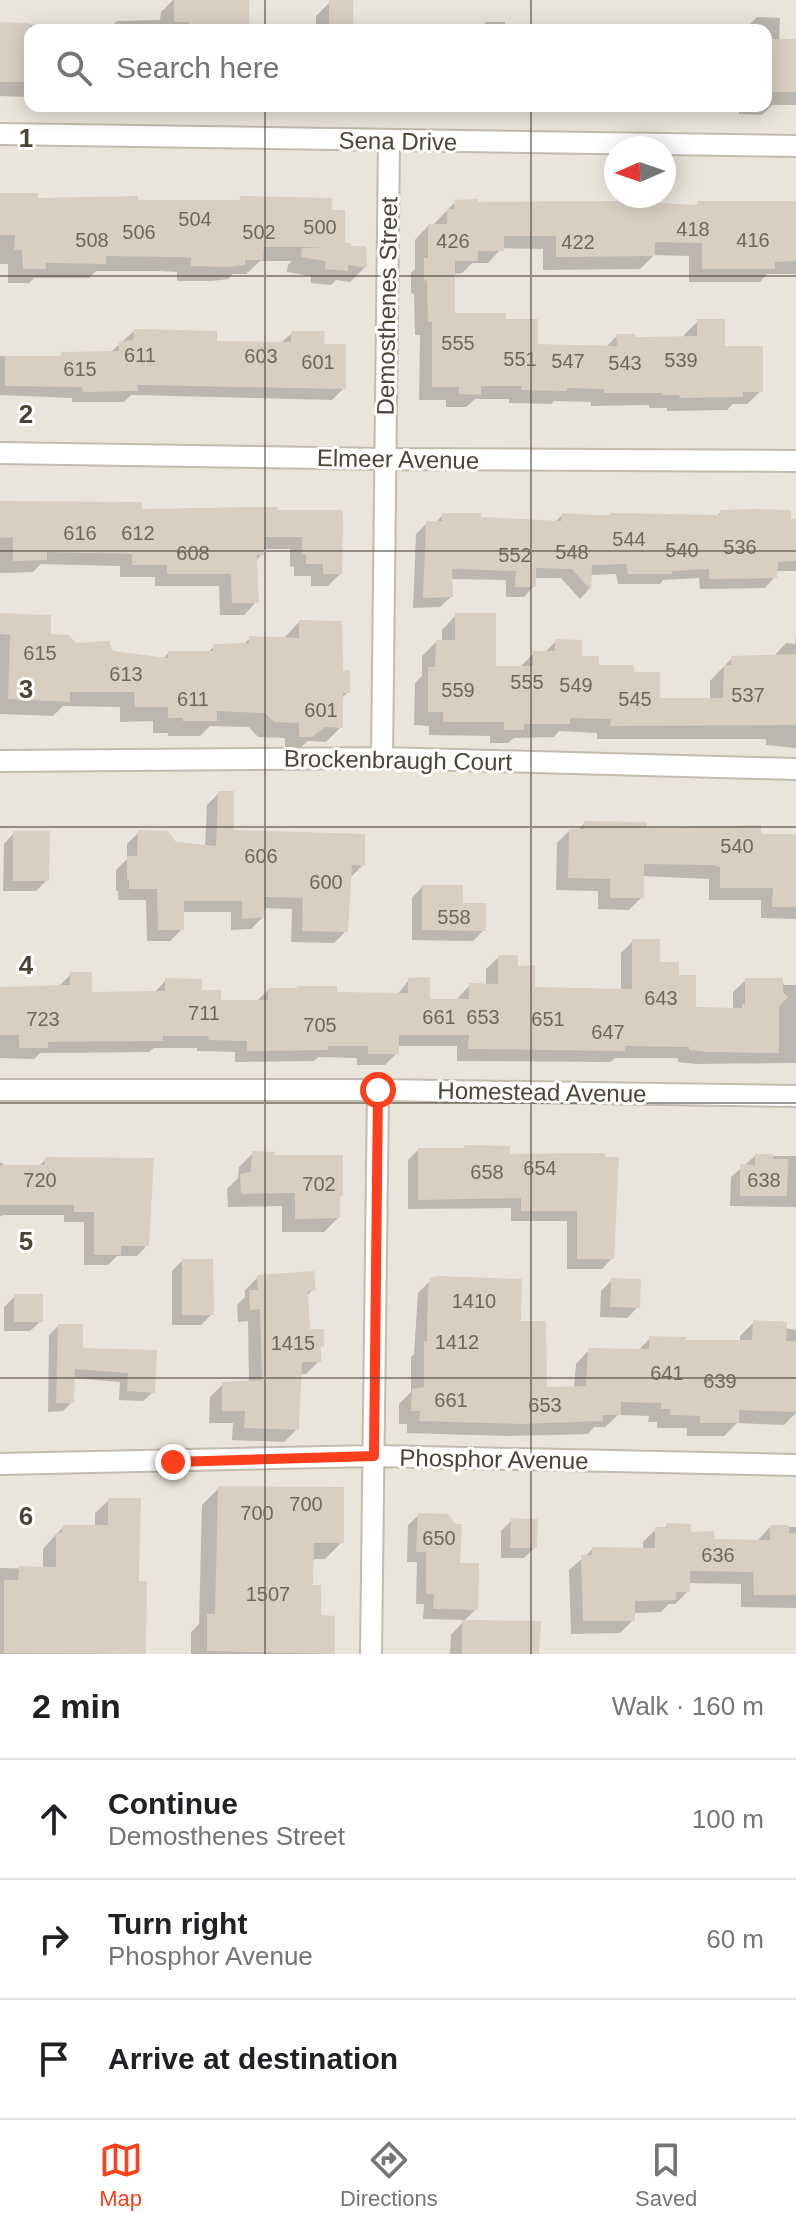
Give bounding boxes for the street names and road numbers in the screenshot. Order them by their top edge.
street label: Sena Drive [338,126,458,156]
street label: Demosthenes Street [372,196,402,416]
street label: Elmeer Avenue [317,444,479,474]
street label: Brockenbraugh Court [284,745,513,775]
street label: Homestead Avenue [437,1077,647,1107]
street label: Phosphor Avenue [399,1444,589,1474]

